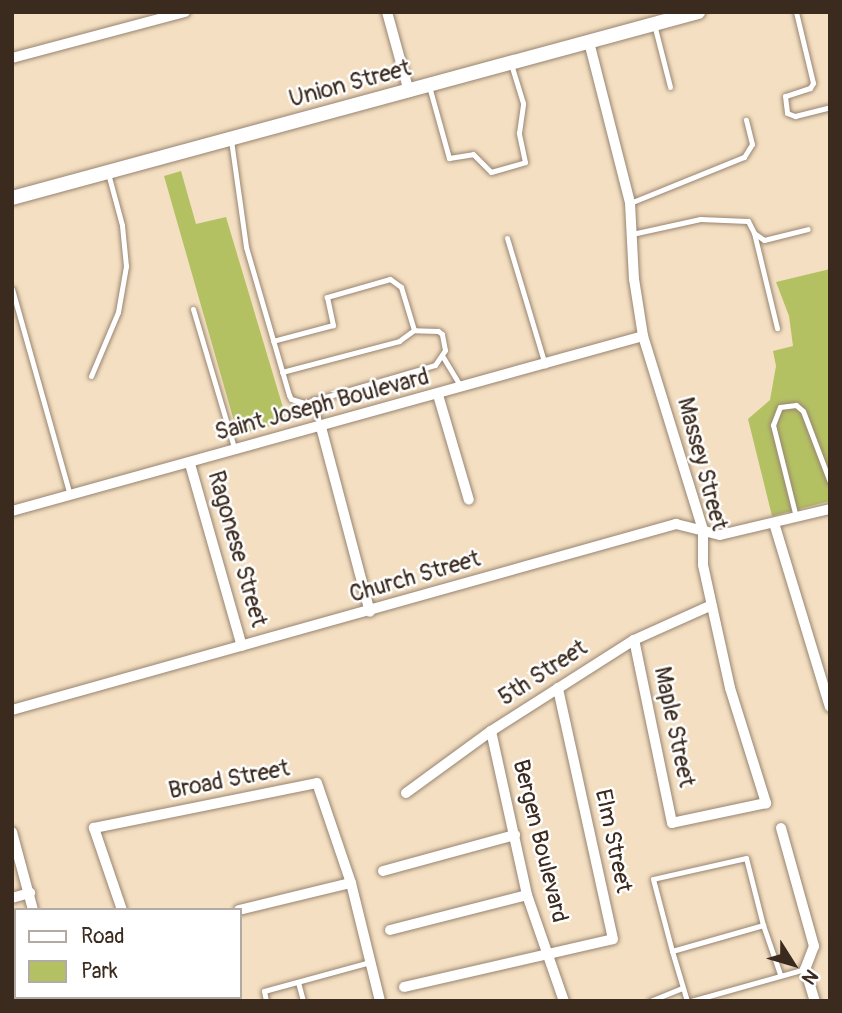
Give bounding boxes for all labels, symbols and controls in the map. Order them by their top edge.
street label: Union Street [286,55,414,113]
street label: Saint Joseph Boulevard [212,363,432,447]
street label: Massey Street [671,395,733,533]
street label: Ragonese Street [202,468,272,630]
street label: Church Street [347,545,483,609]
street label: 5th Street [494,634,592,712]
street label: Maple Street [648,664,700,790]
street label: Broad Street [166,755,292,805]
street label: Bergen Boulevard [506,757,574,925]
street label: Elm Street [589,787,637,895]
legend [14,908,242,999]
text: Road [81,923,125,950]
north arrow [758,929,828,999]
text: Park [81,958,118,985]
text: N [796,964,823,989]

